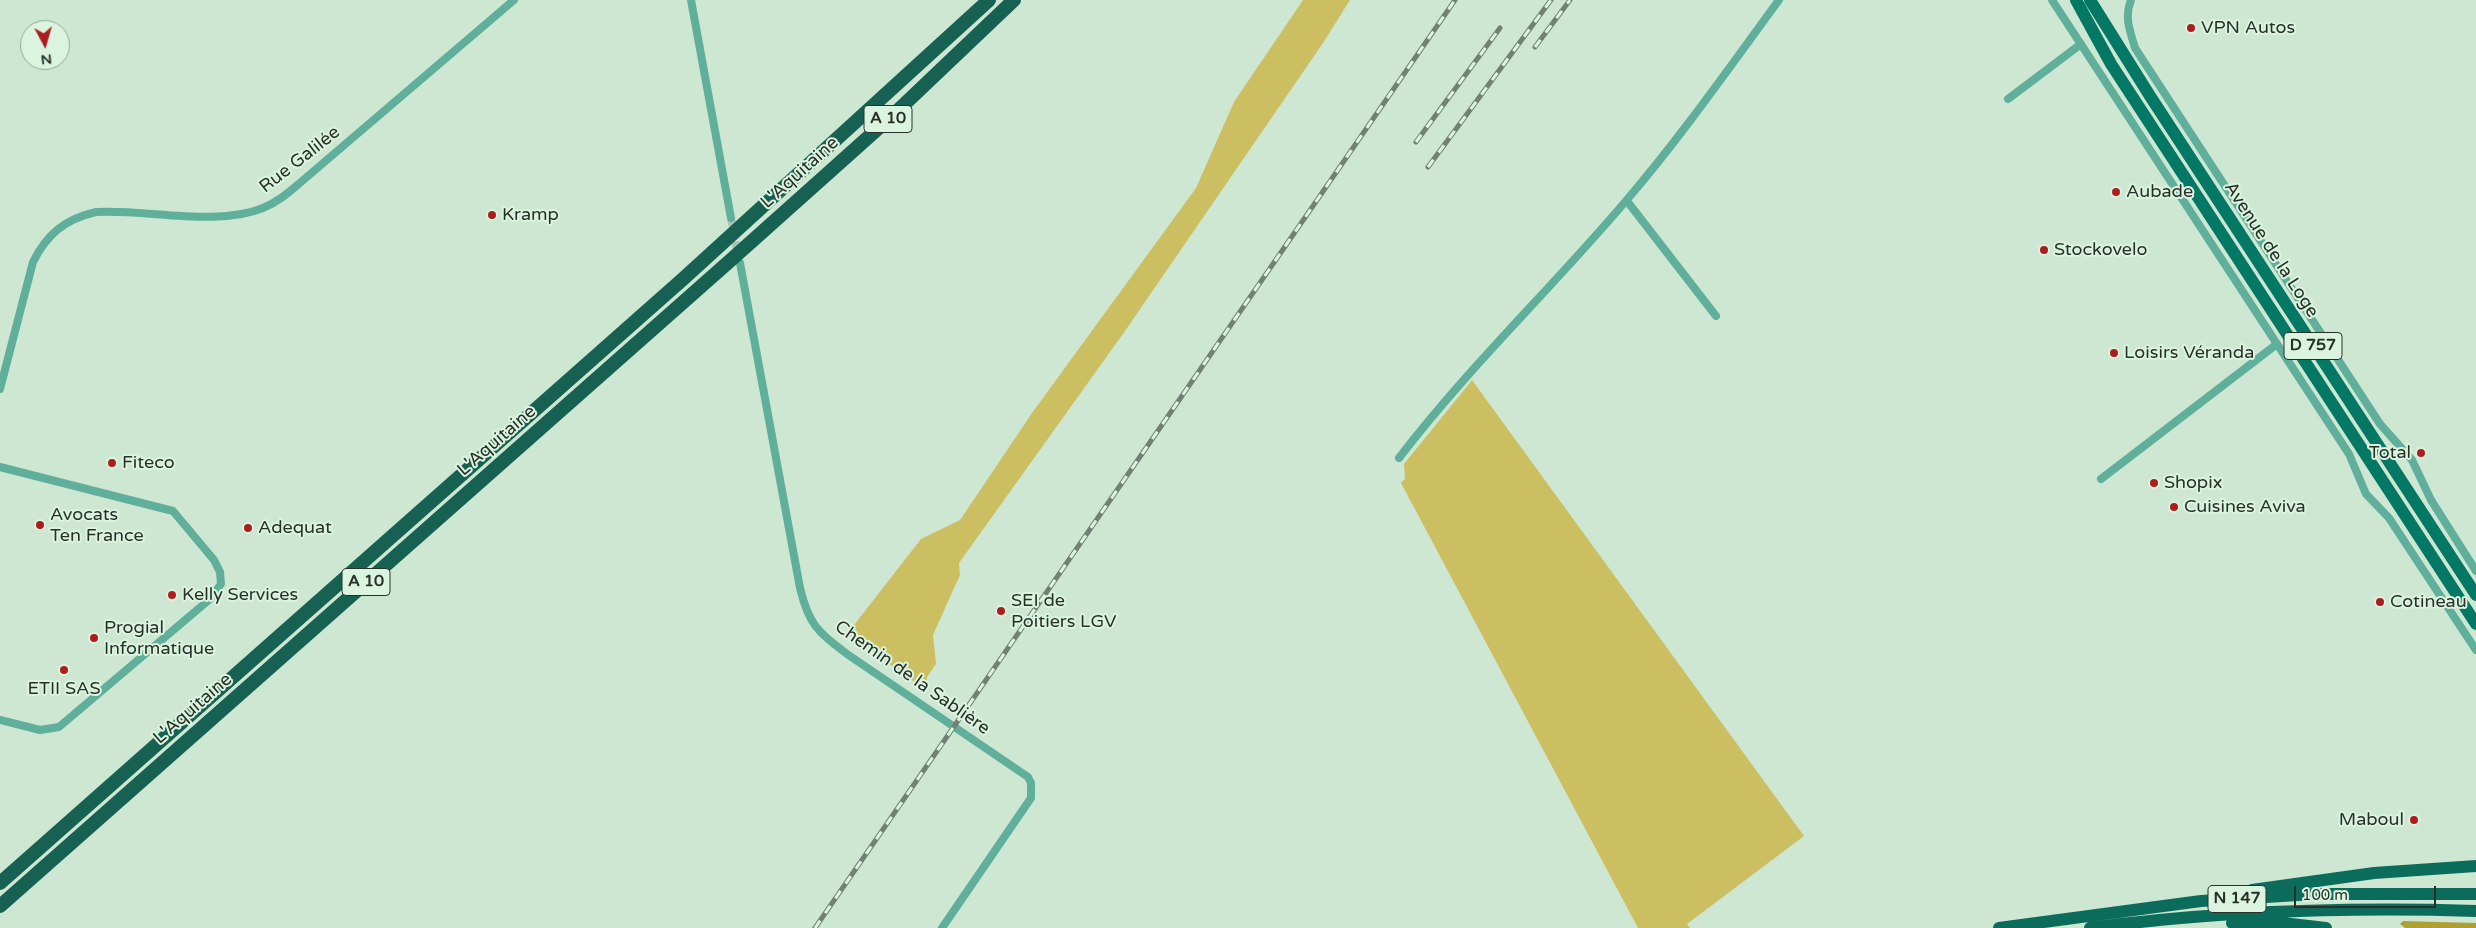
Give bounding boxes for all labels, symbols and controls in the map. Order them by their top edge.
place label: VPN Autos [2201,17,2295,39]
north arrow [20,20,70,70]
marker: VPN Autos [2185,22,2197,34]
text: N [40,50,53,68]
road number: A 10 [864,106,912,132]
street label: Rue Galilée [255,122,345,198]
street label: L'Aquitaine [757,133,843,213]
street label: Avenue de la Loge [2219,178,2323,322]
place label: Aubade [2126,181,2193,203]
marker: Aubade [2110,186,2122,198]
place label: Kramp [502,204,559,226]
marker: Kramp [486,209,498,221]
place label: Stockovelo [2054,239,2147,261]
marker: Stockovelo [2038,244,2050,256]
road number: D 757 [2284,332,2342,360]
place label: Loisirs Véranda [2124,342,2254,364]
marker: Loisirs Véranda [2108,347,2120,359]
street label: L'Aquitaine [453,401,541,481]
place label: Total [2369,442,2411,464]
marker: Total [2415,447,2427,459]
place label: Fiteco [122,452,175,474]
marker: Fiteco [106,457,118,469]
place label: Shopix [2164,472,2222,494]
marker: Shopix [2148,477,2160,489]
place label: Cuisines Aviva [2184,496,2306,518]
marker: Cuisines Aviva [2168,501,2180,513]
place label: Avocats Ten France [50,504,144,546]
place label: Adequat [258,517,332,539]
marker: Avocats Ten France [34,519,46,531]
marker: Adequat [242,522,254,534]
road number: A 10 [342,568,390,596]
place label: Kelly Services [182,584,298,606]
marker: Kelly Services [166,589,178,601]
place label: SEI de Poitiers LGV [1011,590,1117,632]
place label: Cotineau [2390,591,2467,613]
marker: Cotineau [2374,596,2386,608]
marker: SEI de Poitiers LGV [995,605,1007,617]
street label: Chemin de la Sablière [830,616,994,740]
place label: Progial Informatique [104,617,214,660]
marker: Progial Informatique [88,632,100,644]
marker: ETII SAS [58,664,70,676]
street label: L'Aquitaine [149,669,237,749]
place label: ETII SAS [28,678,100,700]
place label: Maboul [2339,809,2404,831]
marker: Maboul [2408,814,2420,826]
scale bar [2296,876,2438,908]
road number: N 147 [2208,886,2266,912]
text: 100 m [2302,886,2348,904]

